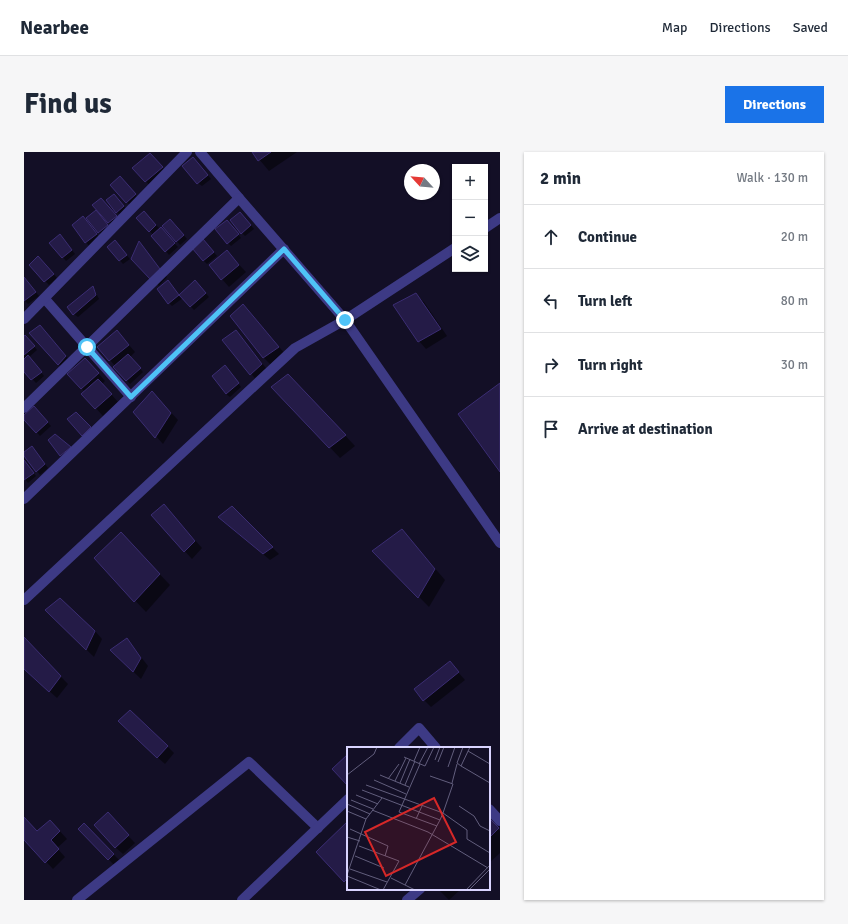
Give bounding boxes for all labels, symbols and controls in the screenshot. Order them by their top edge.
text: Nearbee [20,16,89,40]
text: Map [662,19,688,36]
text: Directions [710,19,771,36]
text: Saved [793,19,828,36]
button: Directions [725,86,824,123]
text: Find us [24,87,112,121]
north arrow [404,164,440,200]
map controls [452,164,488,272]
button: + [452,164,488,200]
text: 2 min [540,168,581,189]
text: Walk · 130 m [737,170,808,186]
button: − [452,200,488,236]
icon: ahead [540,226,562,248]
text: Continue [578,228,637,246]
text: 20 m [781,229,808,245]
button: layers [452,236,488,272]
icon: left [540,290,562,312]
text: Turn left [578,292,632,310]
text: 80 m [781,293,808,309]
route end [336,311,354,329]
route start [78,338,96,356]
icon: right [540,354,562,376]
text: Turn right [578,356,643,374]
text: 30 m [781,357,808,373]
icon: arrive [540,418,562,440]
text: Arrive at destination [578,420,713,438]
inset map [347,747,490,890]

